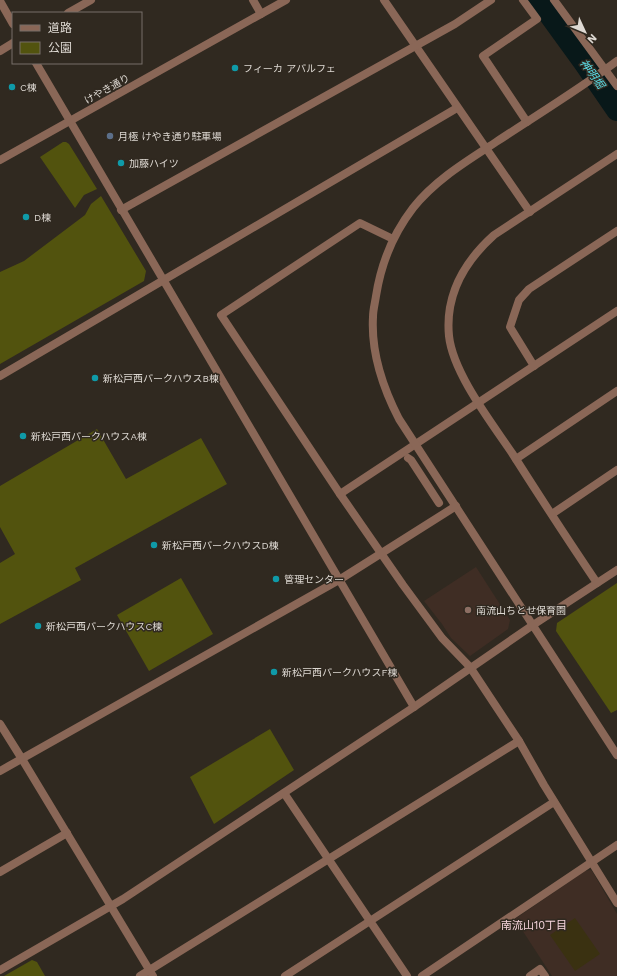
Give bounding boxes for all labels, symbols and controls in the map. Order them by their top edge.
legend [12,12,142,64]
north arrow [565,12,605,52]
text: 道路 [48,21,72,35]
text: N [584,31,599,46]
text: 公園 [48,41,72,55]
water label: 神明堀 [577,57,608,93]
marker: フィーカ アパルフェ [230,63,240,73]
place label: フィーカ アパルフェ [243,63,336,74]
street label: けやき通り [82,72,132,106]
marker: C棟 [7,82,17,92]
place label: C棟 [20,82,37,93]
marker: 月極 けやき通り駐車場 [105,131,115,141]
place label: 月極 けやき通り駐車場 [118,131,221,142]
marker: 加藤ハイツ [116,158,126,168]
place label: 加藤ハイツ [129,158,179,169]
marker: D棟 [21,212,31,222]
place label: D棟 [34,212,51,223]
marker: 新松戸西パークハウスB棟 [90,373,100,383]
place label: 新松戸西パークハウスB棟 [103,373,219,384]
marker: 新松戸西パークハウスA棟 [18,431,28,441]
place label: 新松戸西パークハウスA棟 [31,431,147,442]
marker: 新松戸西パークハウスD棟 [149,540,159,550]
place label: 新松戸西パークハウスD棟 [162,540,279,551]
marker: 管理センター [271,574,281,584]
place label: 管理センター [284,574,344,585]
marker: 南流山ちとせ保育園 [463,605,473,615]
place label: 南流山ちとせ保育園 [476,605,566,616]
marker: 新松戸西パークハウスC棟 [33,621,43,631]
place label: 新松戸西パークハウスC棟 [46,621,162,632]
marker: 新松戸西パークハウスF棟 [269,667,279,677]
place label: 新松戸西パークハウスF棟 [282,667,398,678]
district label: 南流山10丁目 [501,919,567,932]

